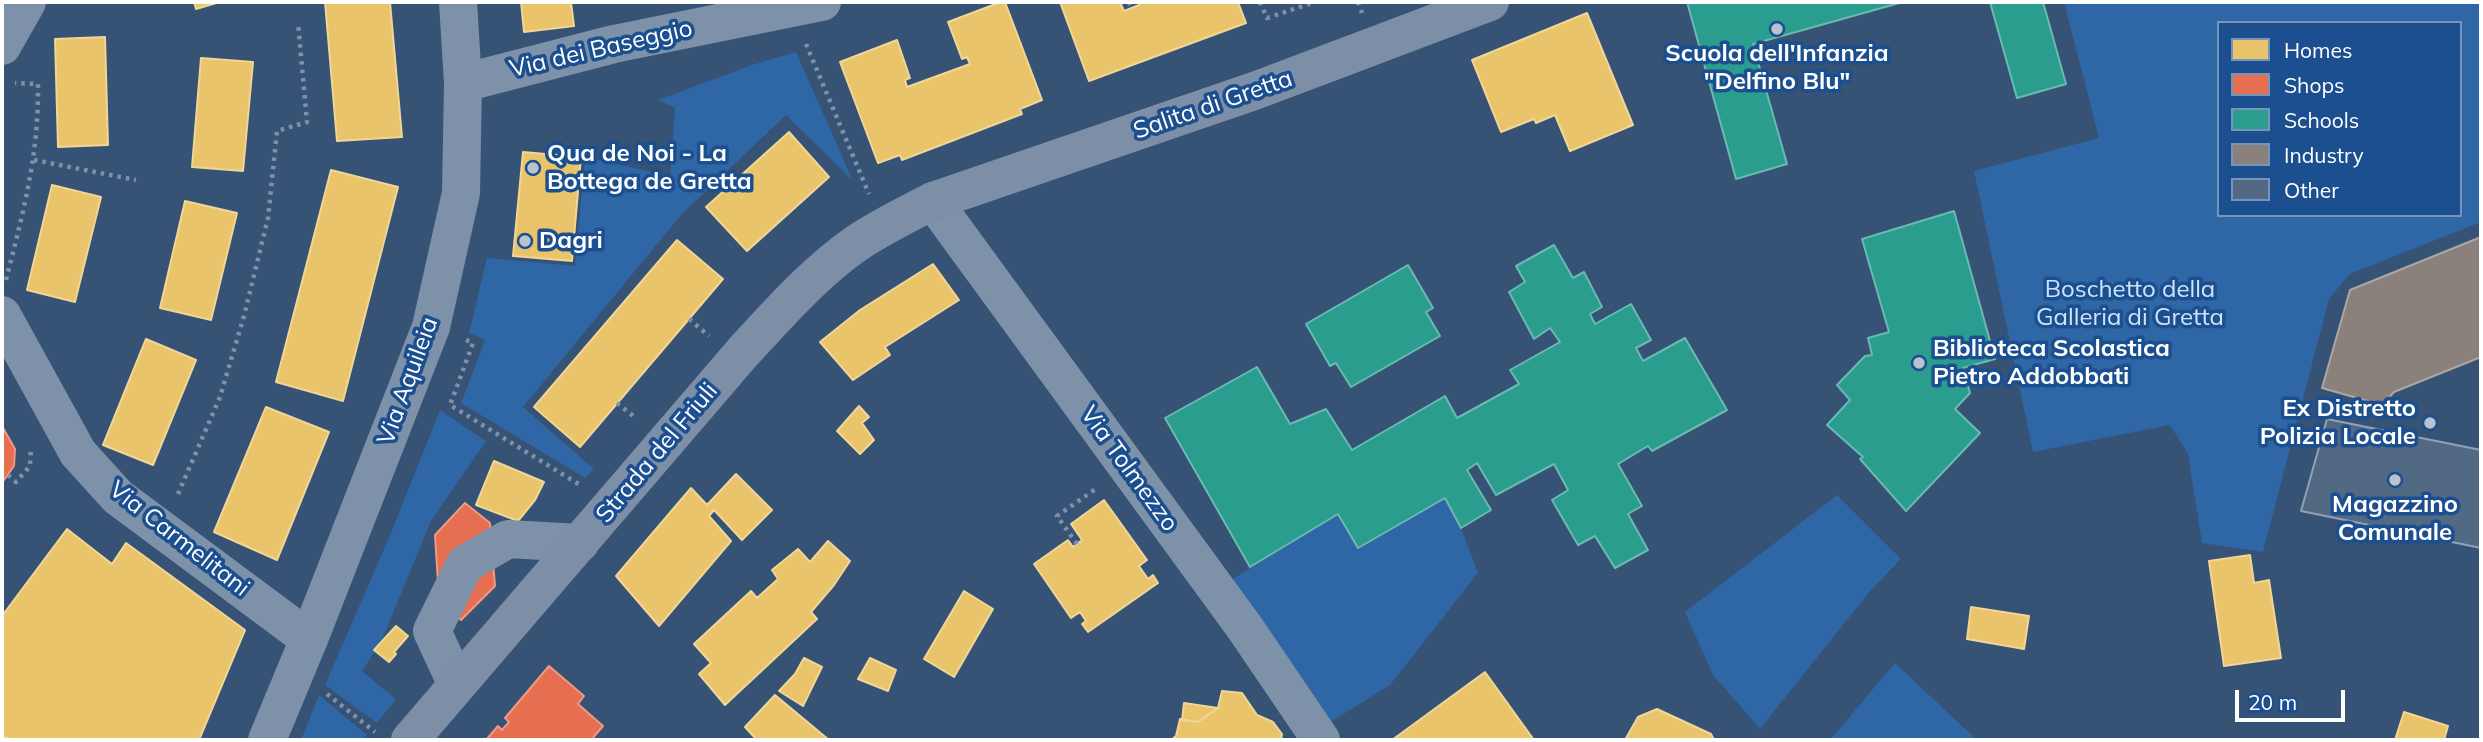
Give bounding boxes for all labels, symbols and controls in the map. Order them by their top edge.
street label: Via dei Baseggio [507,14,695,84]
marker: Scuola dell'Infanzia "Delfino Blu" [1769,21,1785,37]
legend [2217,21,2462,217]
text: Homes [2284,37,2352,63]
place label: Scuola dell'Infanzia "Delfino Blu" [1665,40,1889,96]
street label: Salita di Gretta [1130,64,1296,146]
text: Shops [2284,72,2344,98]
text: Schools [2284,107,2359,133]
place label: Qua de Noi - La Bottega de Gretta [547,140,752,196]
text: Industry [2284,142,2364,168]
marker: Qua de Noi - La Bottega de Gretta [525,160,541,176]
text: Other [2284,177,2339,203]
place label: Dagri [539,227,603,255]
marker: Dagri [517,233,533,249]
park label: Boschetto della Galleria di Gretta [2036,276,2224,332]
street label: Via Aquileia [372,313,444,449]
place label: Biblioteca Scolastica Pietro Addobbati [1933,335,2170,391]
marker: Biblioteca Scolastica Pietro Addobbati [1911,355,1927,371]
street label: Strada del Friuli [590,377,724,529]
place label: Ex Distretto Polizia Locale [2260,395,2416,451]
street label: Via Tolmezzo [1074,401,1184,537]
marker: Ex Distretto Polizia Locale [2422,415,2438,431]
marker: Magazzino Comunale [2387,472,2403,488]
street label: Via Carmelitani [103,475,255,603]
place label: Magazzino Comunale [2332,491,2458,547]
scale bar [2238,676,2348,720]
text: 20 m [2248,689,2297,715]

